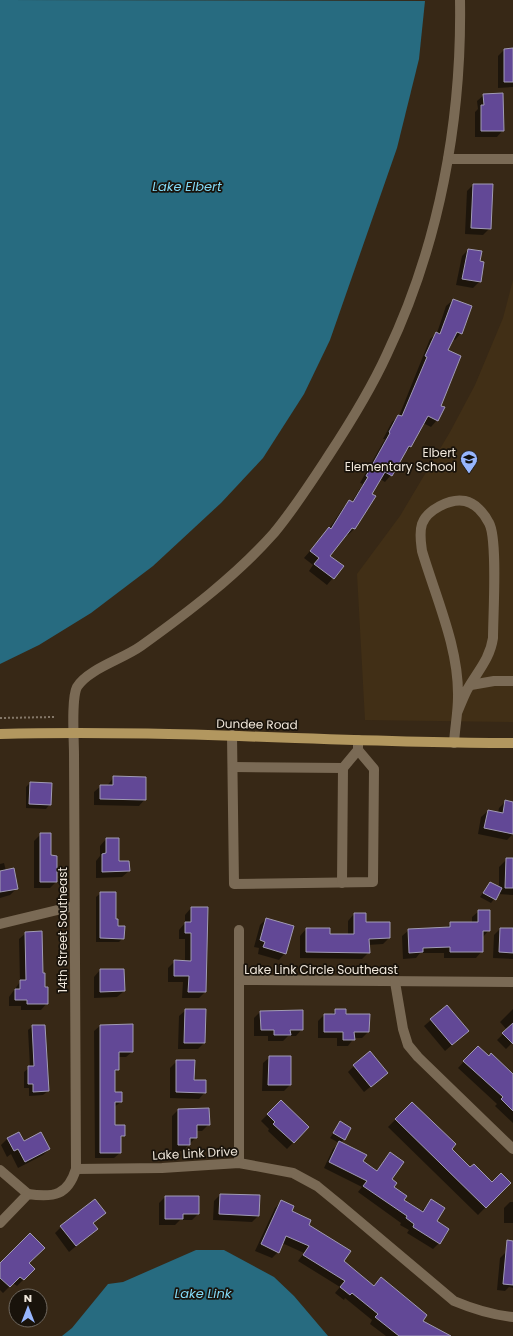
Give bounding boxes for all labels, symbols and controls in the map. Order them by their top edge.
water label: Lake Elbert [152,177,222,196]
place label: Elbert Elementary School [345,444,456,475]
school or university icon: Elbert Elementary School [459,449,479,474]
street label: Dundee Road [216,715,298,733]
street label: 14th Street Southeast [54,867,71,993]
street label: Lake Link Circle Southeast [244,961,398,978]
street label: Lake Link Drive [152,1142,238,1164]
water label: Lake Link [175,1284,233,1303]
north arrow [8,1288,48,1328]
text: N [24,1290,32,1306]

